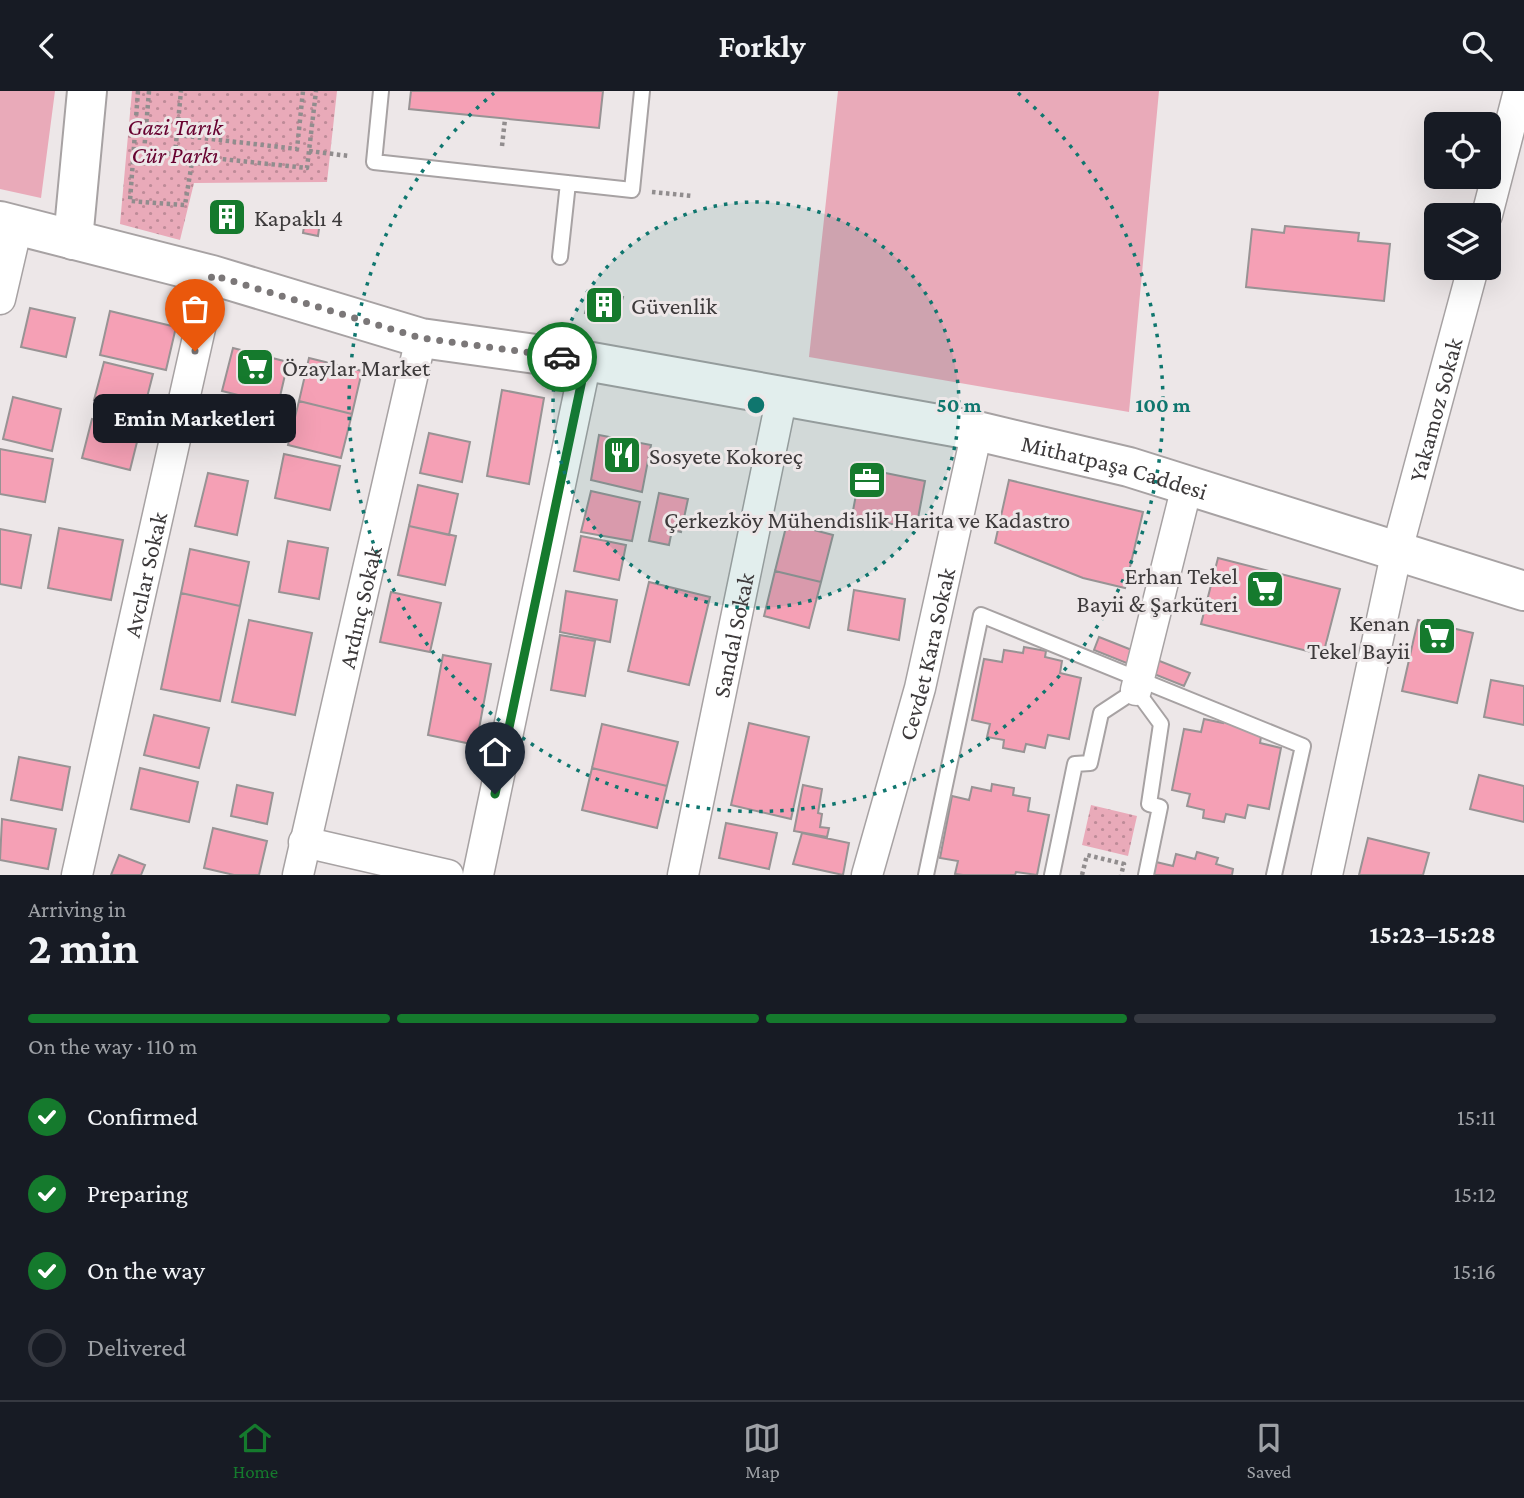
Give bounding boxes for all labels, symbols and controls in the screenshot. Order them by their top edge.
icon: back [28,27,66,65]
icon: search [1458,27,1496,65]
text: Forkly [718,28,806,64]
map controls [1424,112,1501,280]
button: locate [1424,112,1501,189]
park label: Gazi Tarık Cür Parkı [127,113,224,168]
building icon: Kapaklı 4 [206,196,248,238]
button: layers [1424,203,1501,280]
place label: Kapaklı 4 [254,204,343,231]
pin [165,279,225,351]
building icon: Güvenlik [583,284,625,326]
icon: bag [176,290,214,328]
place label: Güvenlik [631,292,718,319]
courier [527,322,597,392]
street label: Yakamoz Sokak [1403,334,1467,484]
icon: car [543,338,581,376]
supermarket icon: Özaylar Market [234,346,276,388]
place label: Özaylar Market [282,354,431,381]
callout: Emin Marketleri [94,393,296,442]
centre of rings [744,393,768,417]
text: 50 m [937,393,982,417]
text: 100 m [1135,393,1191,417]
text: Emin Marketleri [114,405,275,431]
street label: Mithatpaşa Caddesi [1019,429,1211,504]
restaurant icon: Sosyete Kokoreç [601,434,643,476]
place label: Sosyete Kokoreç [649,442,803,469]
office icon: Çerkezköy Mühendislik Harita ve Kadastro [846,459,888,501]
place label: Çerkezköy Mühendislik Harita ve Kadastro [664,506,1070,533]
street label: Avcılar Sokak [117,509,172,640]
street label: Ardınç Sokak [332,542,387,671]
place label: Erhan Tekel Bayii & Şarküteri [1077,562,1238,617]
street label: Cevdet Kara Sokak [892,565,960,743]
supermarket icon: Erhan Tekel Bayii & Şarküteri [1244,568,1286,610]
street label: Sandal Sokak [707,570,759,700]
place label: Kenan Tekel Bayii [1307,609,1410,664]
supermarket icon: Kenan Tekel Bayii [1416,615,1458,657]
pin [465,722,525,794]
icon: home [476,733,514,771]
text: Arriving in [28,896,126,922]
text: 15:23–15:28 [1370,920,1496,949]
text: 2 min [28,922,139,973]
text: On the way · 110 m [28,1033,198,1059]
icon: check [28,1098,66,1136]
text: Confirmed [87,1102,198,1131]
text: 15:11 [1457,1104,1496,1130]
icon: check [28,1175,66,1213]
text: Preparing [87,1179,188,1208]
text: 15:12 [1454,1181,1496,1207]
icon: check [28,1252,66,1290]
text: On the way [87,1256,205,1285]
text: 15:16 [1453,1258,1496,1284]
text: Delivered [87,1333,186,1362]
tab: Home [233,1419,278,1482]
tab: Map [743,1419,781,1482]
tab: Saved [1247,1419,1291,1482]

